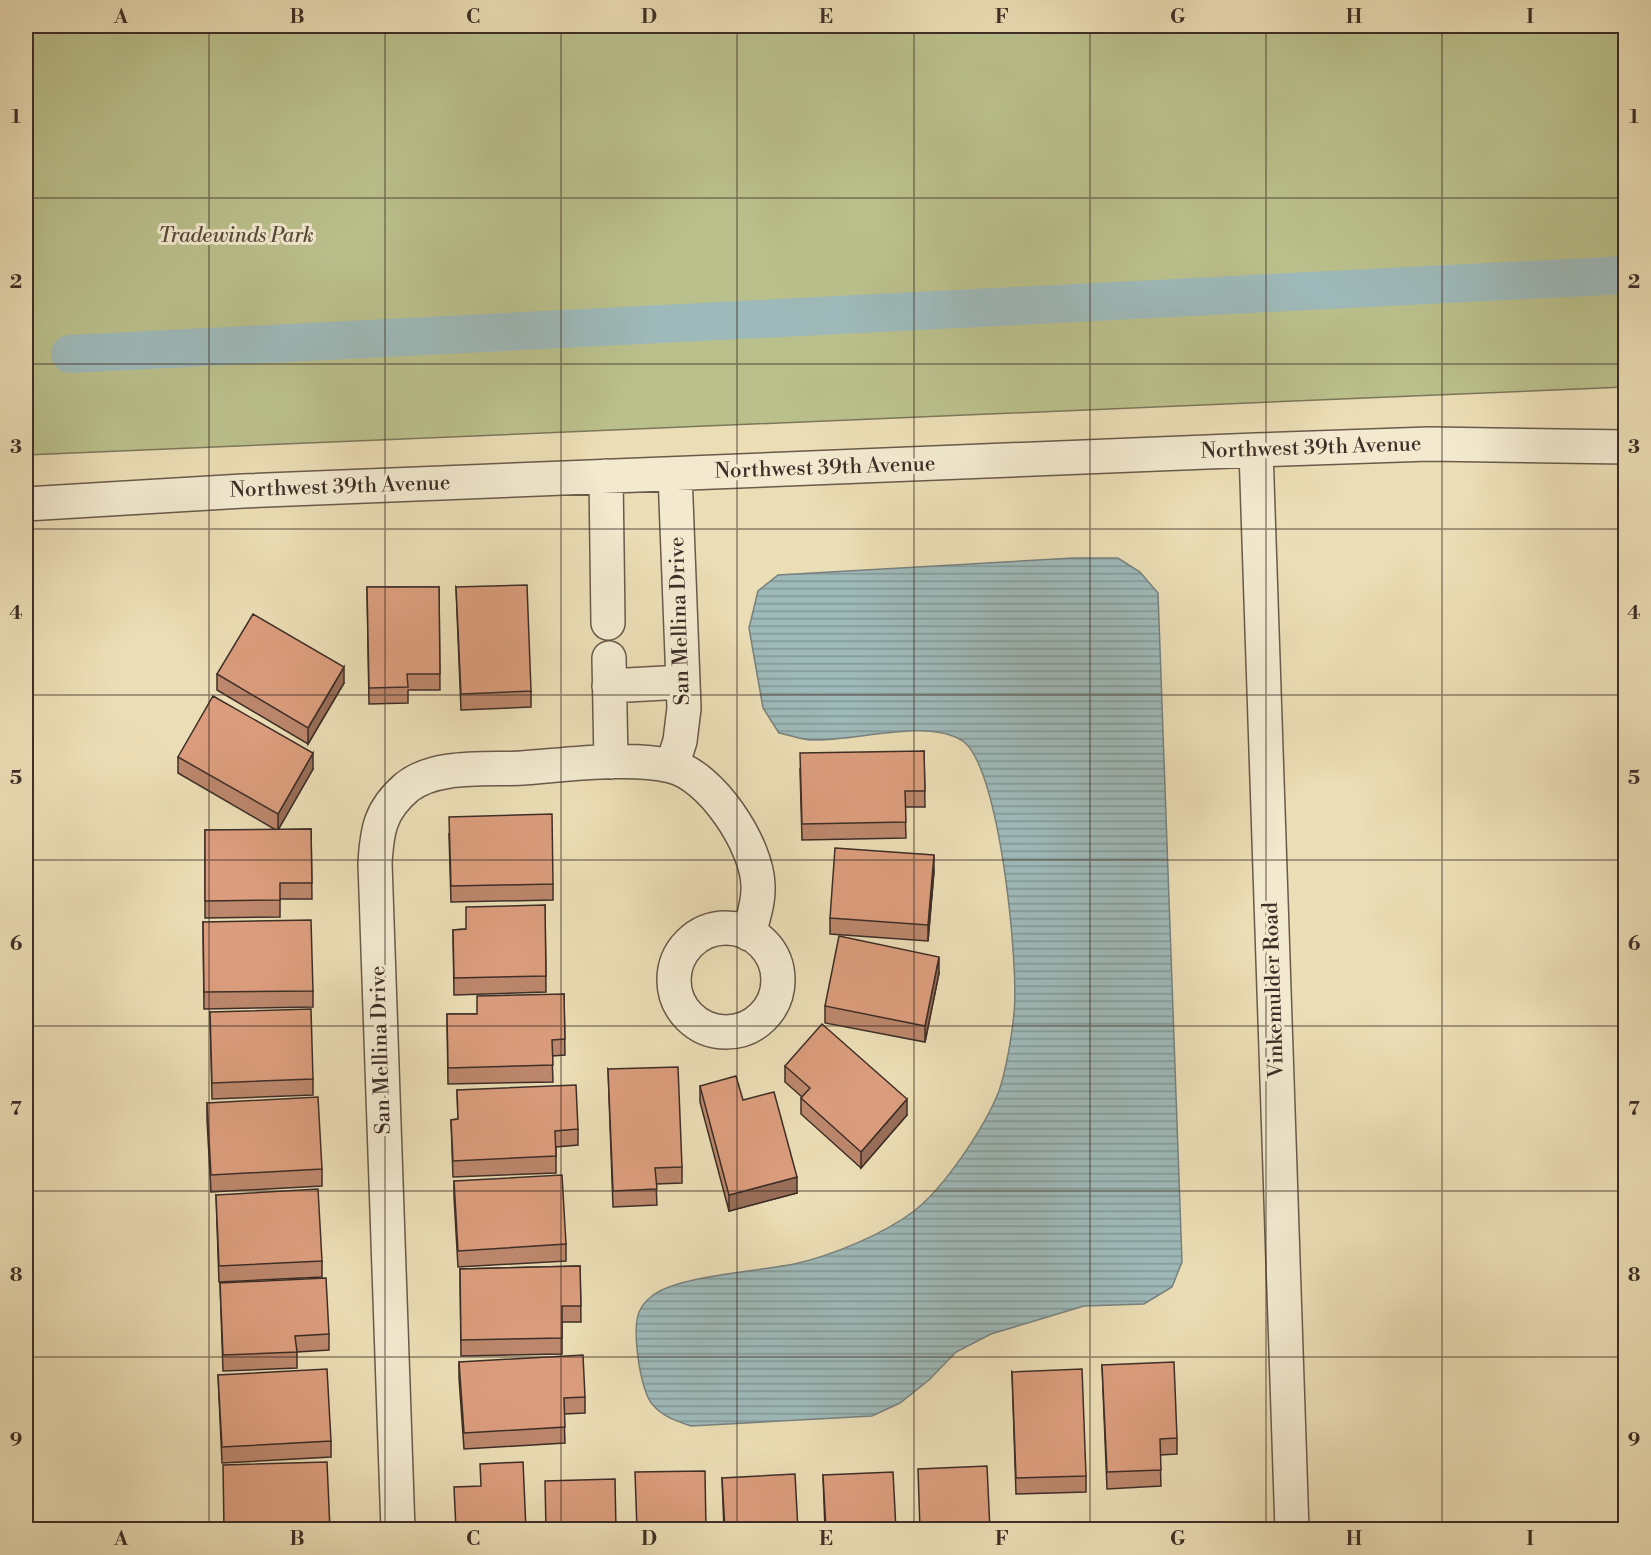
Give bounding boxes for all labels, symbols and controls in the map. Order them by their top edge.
text: A [113,5,129,30]
text: B [289,5,305,30]
text: C [466,5,480,30]
text: D [641,5,657,30]
text: E [819,5,833,30]
text: F [995,5,1009,30]
text: G [1170,5,1186,30]
text: H [1346,5,1363,30]
text: I [1526,5,1534,30]
text: 1 [11,105,21,130]
text: 1 [1629,105,1639,130]
park label: Tradewinds Park [158,223,314,249]
text: 2 [10,270,22,295]
text: 2 [1628,270,1640,295]
street label: Northwest 39th Avenue [1200,431,1422,465]
text: 3 [10,435,22,460]
text: 3 [1628,435,1640,460]
street label: Northwest 39th Avenue [714,451,936,485]
street label: Northwest 39th Avenue [229,470,451,504]
street label: San Mellina Drive [664,536,696,706]
text: 4 [9,601,23,626]
text: 4 [1627,601,1641,626]
text: 5 [10,766,22,791]
text: 5 [1628,766,1640,791]
street label: Vinkemulder Road [1258,902,1290,1079]
text: 6 [10,932,23,957]
text: 6 [1628,932,1641,957]
street label: San Mellina Drive [365,965,397,1135]
text: 7 [10,1097,22,1122]
text: 7 [1628,1097,1640,1122]
text: 8 [10,1263,23,1288]
text: 8 [1628,1263,1641,1288]
text: 9 [10,1428,22,1453]
text: 9 [1628,1428,1640,1453]
text: A [113,1527,129,1552]
text: B [289,1527,305,1552]
text: C [466,1527,480,1552]
text: D [641,1527,657,1552]
text: E [819,1527,833,1552]
text: F [995,1527,1009,1552]
text: G [1170,1527,1186,1552]
text: H [1346,1527,1363,1552]
text: I [1526,1527,1534,1552]

